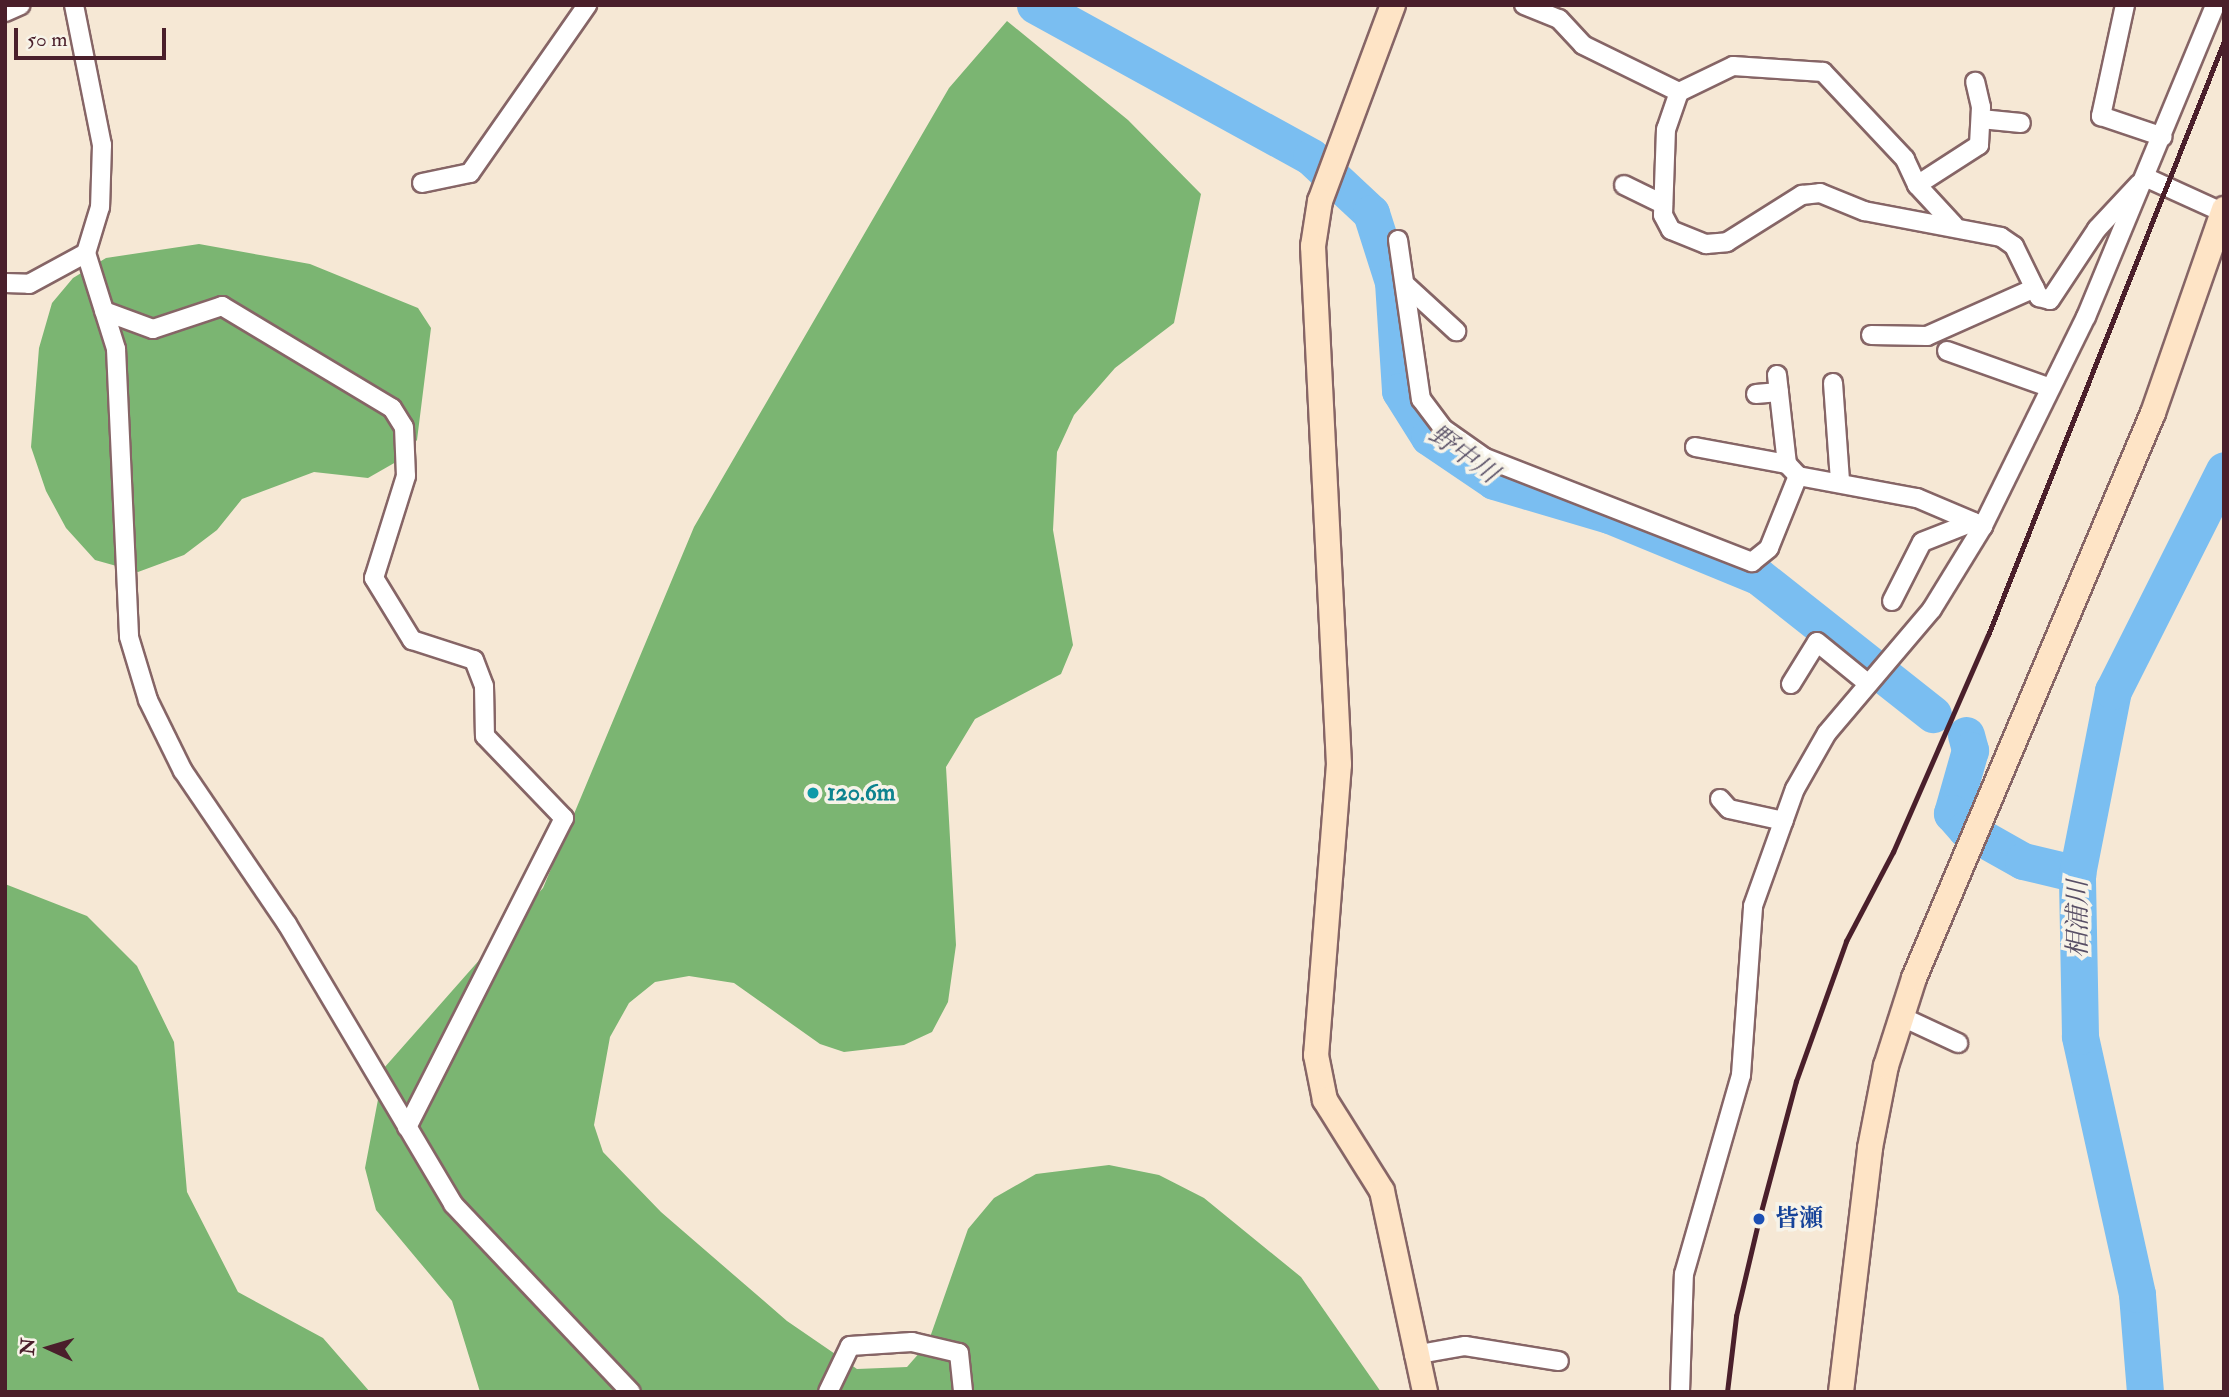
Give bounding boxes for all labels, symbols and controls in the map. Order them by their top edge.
scale bar [18,14,170,58]
text: 50 m [27,26,68,53]
water label: 野中川 [1422,419,1504,491]
place label: 120.6m [827,779,895,807]
marker: 120.6m [805,785,821,801]
water label: 相浦川 [2063,880,2095,958]
place label: 皆瀬 [1775,1205,1823,1233]
marker: 皆瀬 [1749,1209,1769,1229]
north arrow [14,1313,84,1383]
text: N [15,1337,41,1356]

